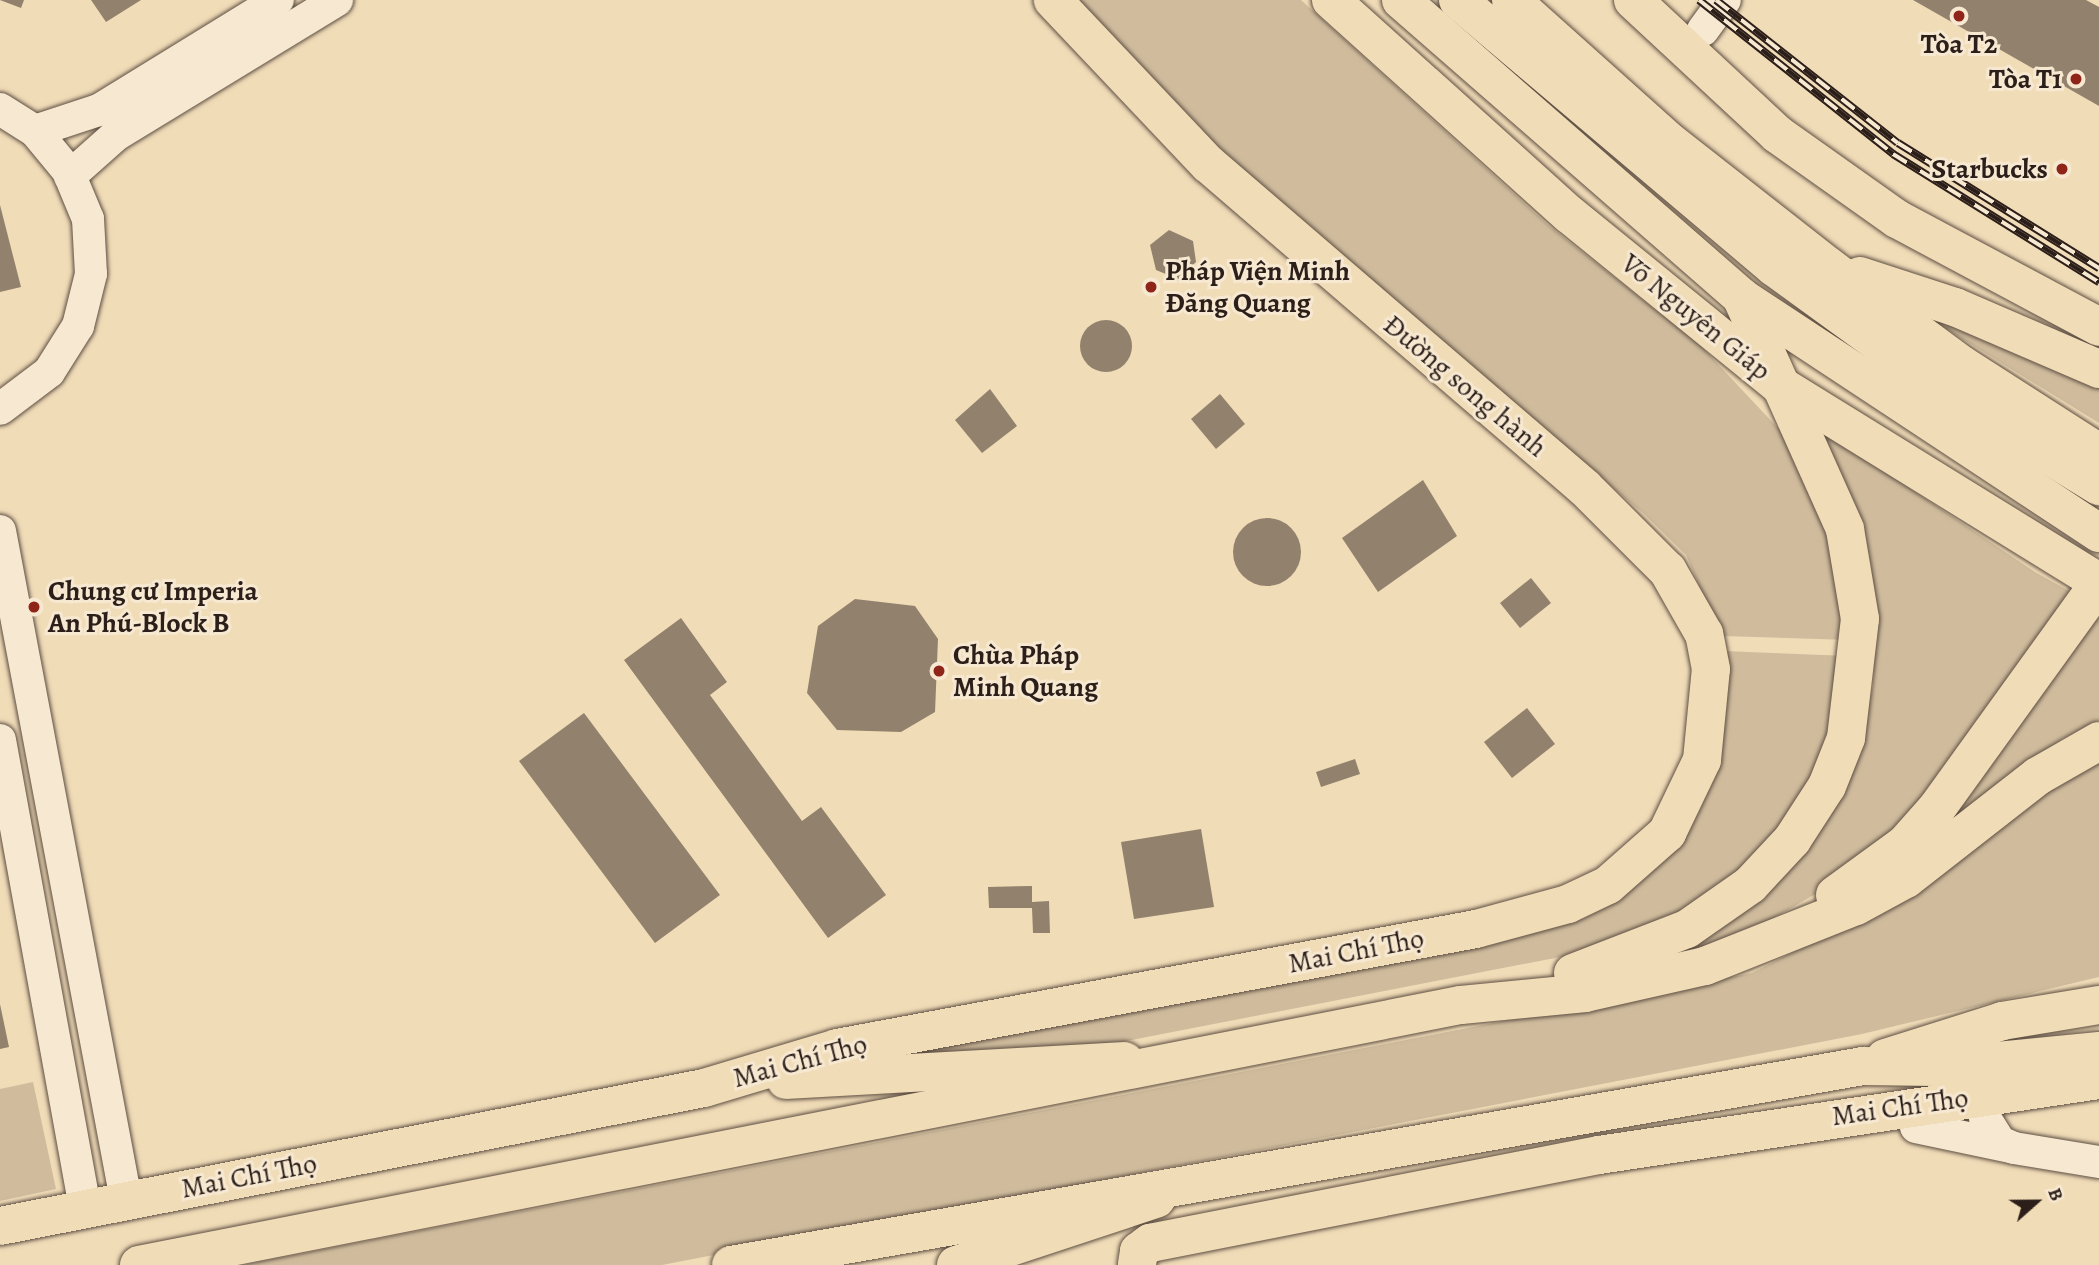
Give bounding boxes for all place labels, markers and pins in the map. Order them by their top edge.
marker: Tòa T2 [1951,8,1967,24]
place label: Tòa T2 [1921,27,1997,61]
place label: Tòa T1 [1989,62,2062,96]
marker: Tòa T1 [2068,71,2084,87]
place label: Starbucks [1931,152,2048,186]
marker: Starbucks [2054,161,2070,177]
place label: Pháp Viện Minh Đăng Quang [1165,254,1350,320]
marker: Pháp Viện Minh Đăng Quang [1143,279,1159,295]
place label: Chung cư Imperia An Phú-Block B [48,574,258,640]
marker: Chung cư Imperia An Phú-Block B [26,599,42,615]
place label: Chùa Pháp Minh Quang [953,638,1098,704]
marker: Chùa Pháp Minh Quang [931,663,947,679]

